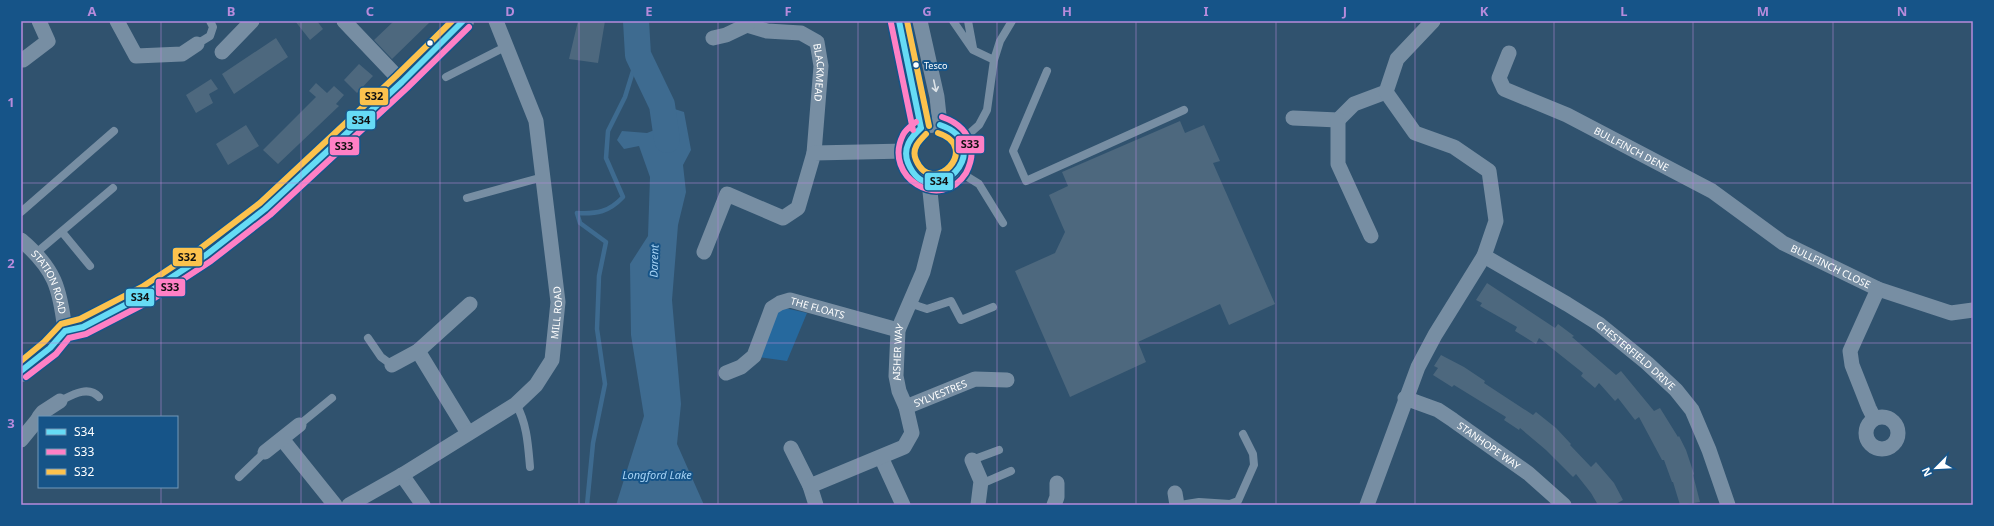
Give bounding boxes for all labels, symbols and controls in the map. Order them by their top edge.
text: A [88,2,97,20]
text: B [227,2,235,20]
text: C [366,2,374,20]
text: D [505,2,515,20]
text: E [645,2,653,20]
text: F [784,2,792,20]
text: G [922,2,932,20]
text: H [1062,2,1072,20]
text: I [1203,2,1209,20]
text: J [1342,2,1347,20]
text: K [1480,2,1489,20]
text: L [1620,2,1628,20]
text: M [1757,2,1769,20]
text: N [1897,2,1907,20]
unlabelled marker [425,38,435,48]
street label: BLACKMEAD [810,42,828,102]
place label: Tesco [924,59,948,72]
marker: Tesco [911,60,921,70]
one-way arrow [931,80,939,93]
line badge: S32 [359,87,389,106]
text: S32 [365,88,383,103]
text: 1 [7,93,15,111]
line badge: S34 [346,110,376,130]
text: S34 [352,112,371,127]
street label: BULLFINCH DENE [1592,123,1671,174]
line badge: S33 [955,135,985,154]
line badge: S33 [329,136,360,156]
text: S33 [961,136,979,151]
text: S33 [335,138,353,153]
line badge: S34 [924,172,954,191]
text: S34 [930,173,949,188]
street label: BULLFINCH CLOSE [1789,241,1873,291]
water label: Darent [645,244,662,278]
street label: STATION ROAD [28,247,70,315]
line badge: S32 [172,247,203,267]
text: S32 [178,249,196,264]
text: 2 [7,254,15,272]
line badge: S33 [155,278,186,297]
text: S33 [161,279,179,294]
street label: MILL ROAD [547,285,565,340]
line badge: S34 [125,288,155,307]
text: S34 [131,289,150,304]
street label: THE FLOATS [789,293,847,322]
street label: CHESTERFIELD DRIVE [1593,318,1679,393]
street label: AISHER WAY [889,321,907,382]
street label: SYLVESTRES [912,376,969,410]
text: 3 [7,414,15,432]
legend [38,416,178,488]
street label: STANHOPE WAY [1454,418,1523,473]
text: S34 [74,423,94,440]
text: S33 [74,443,94,460]
north arrow [1916,448,1956,488]
text: S32 [74,463,94,480]
text: N [1918,465,1935,479]
water label: Longford Lake [622,467,692,482]

